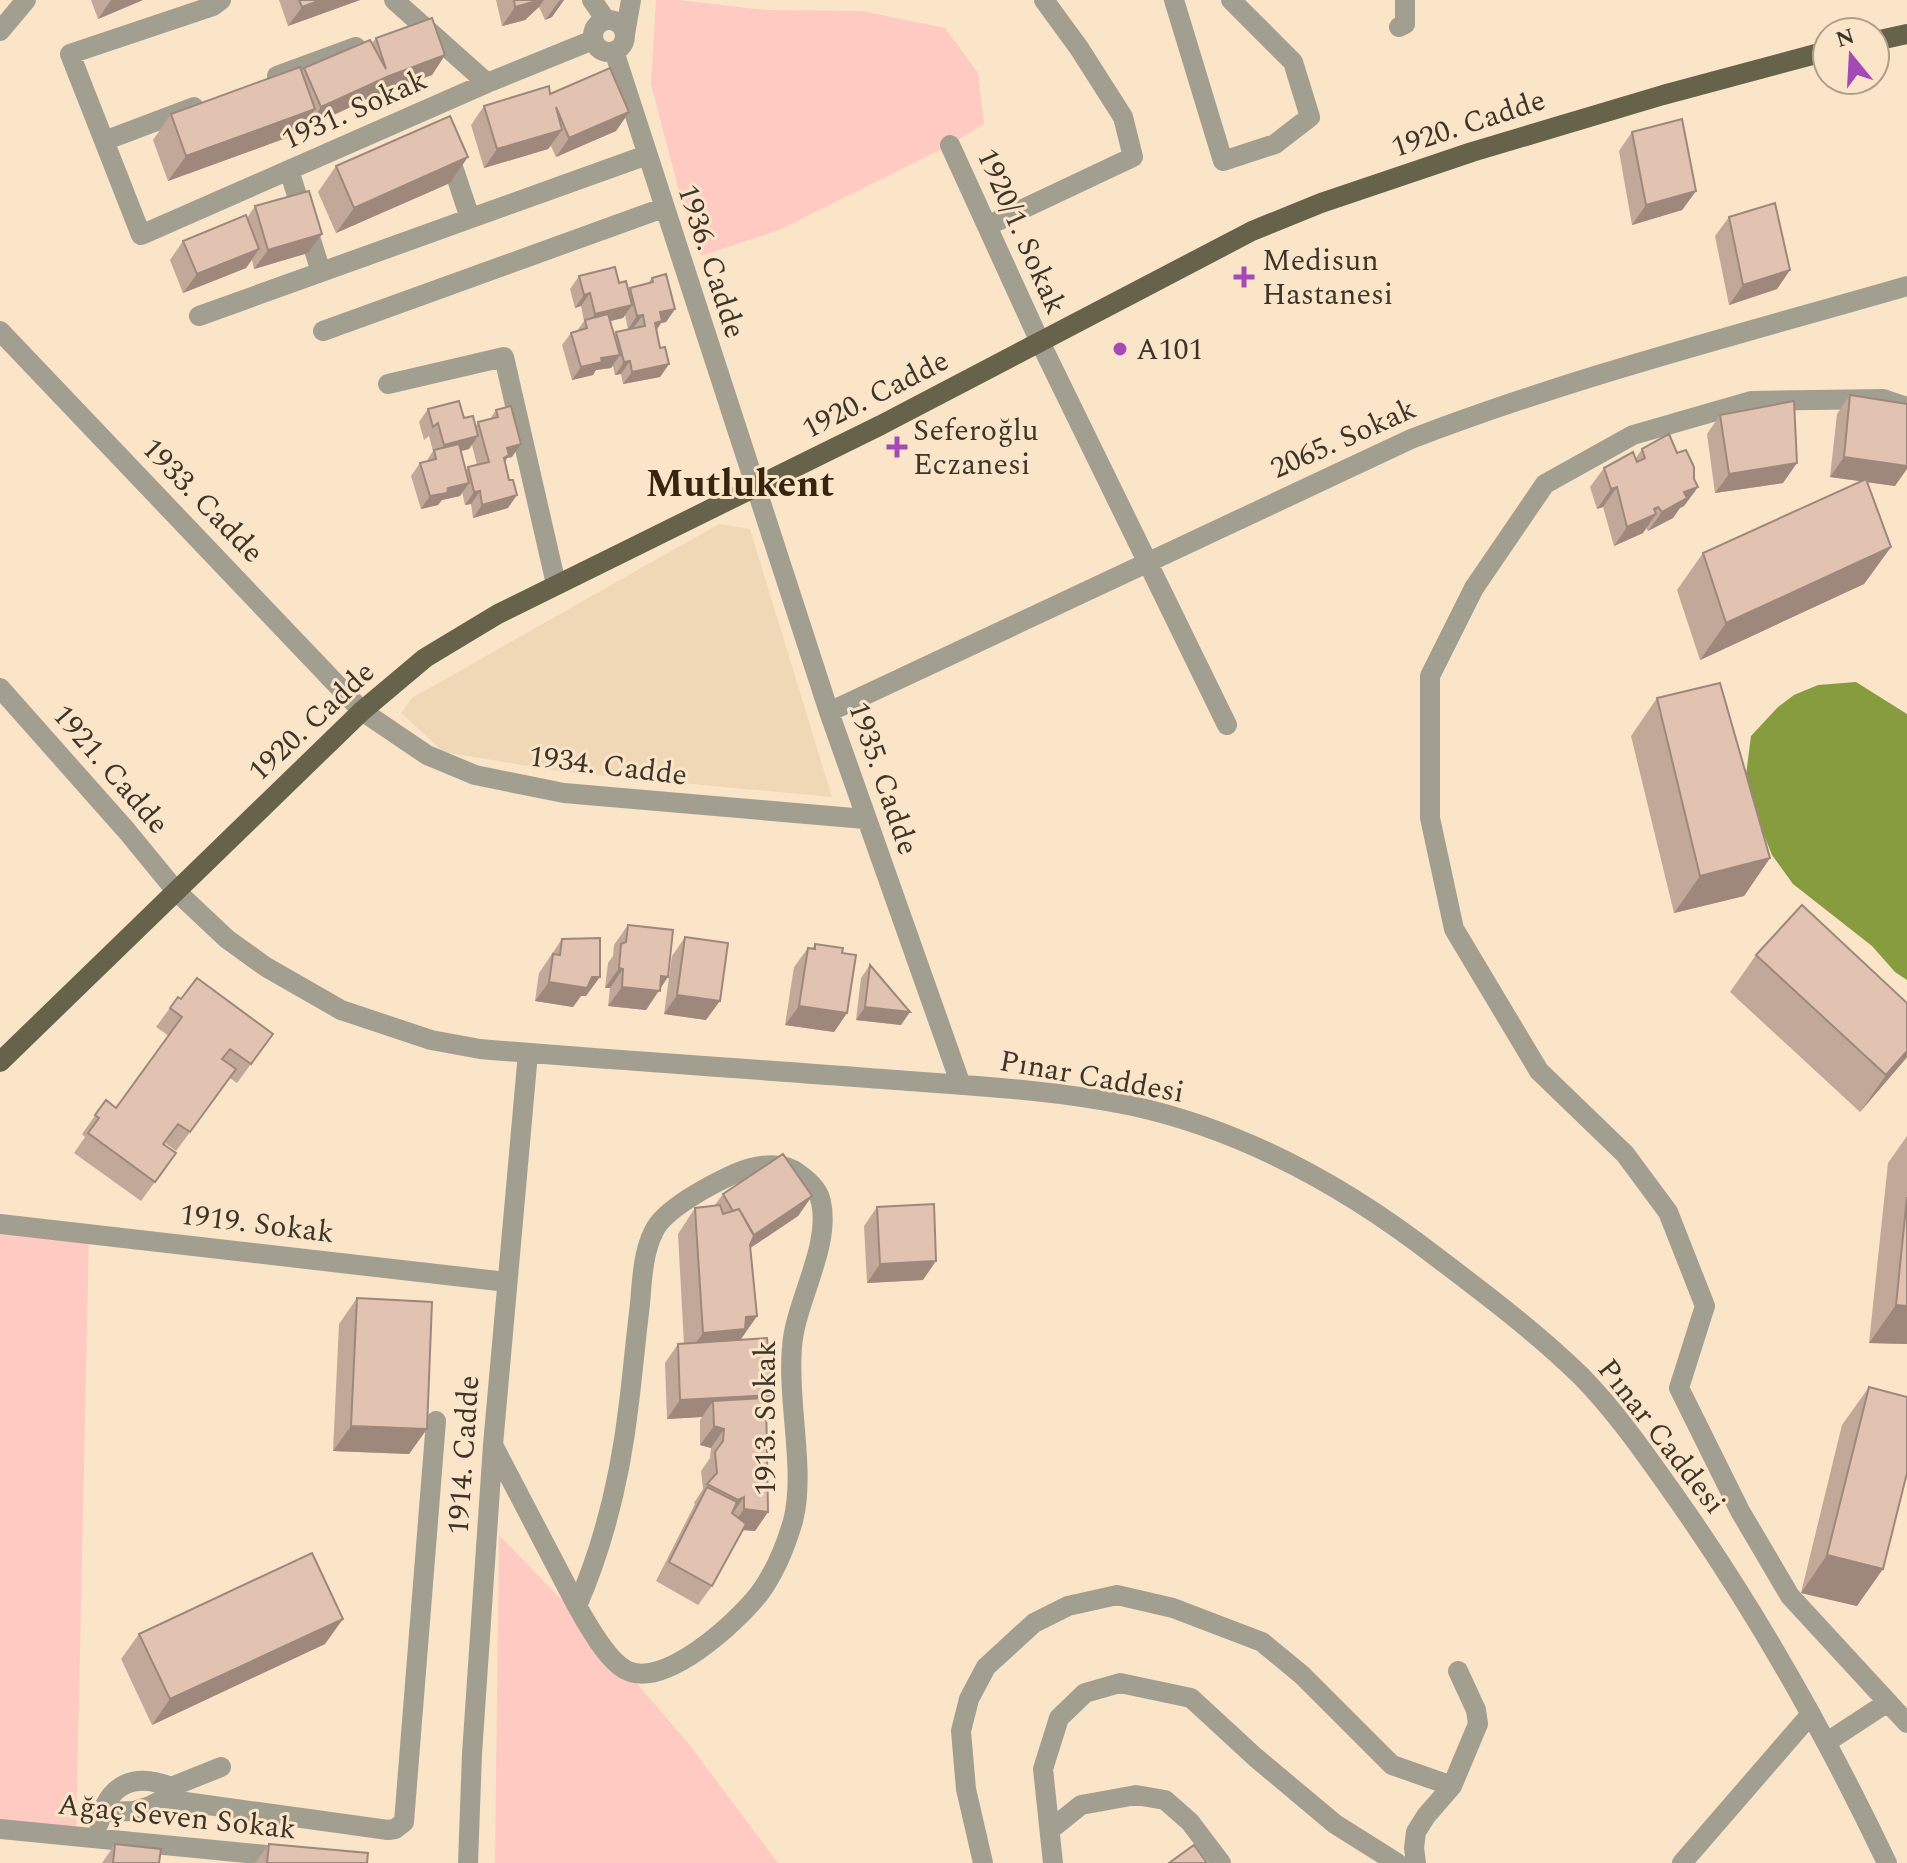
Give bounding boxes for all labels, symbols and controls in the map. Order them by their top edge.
north arrow [1811,16,1891,96]
text: N [1832,20,1859,57]
street label: 1931. Sokak [274,57,435,163]
street label: 1920. Cadde [1385,77,1551,170]
street label: 1920/1. Sokak [964,141,1078,322]
street label: 1936. Cadde [665,178,758,344]
place label: Medisun Hastanesi [1262,238,1393,318]
marker: Medisun Hastanesi [1233,266,1255,288]
place label: A101 [1136,327,1204,373]
street label: 1920. Cadde [794,338,957,452]
marker: A101 [1111,340,1129,358]
street label: 2065. Sokak [1263,386,1424,492]
place label: Seferoğlu Eczanesi [913,408,1039,488]
street label: 1933. Cadde [130,427,274,574]
marker: Seferoğlu Eczanesi [888,438,906,456]
district label: Mutlukent [646,456,834,514]
street label: 1920. Cadde [238,651,386,793]
street label: 1921. Cadde [41,694,180,845]
street label: 1935. Cadde [835,695,931,861]
street label: 1934. Cadde [526,733,690,799]
street label: Pınar Caddesi [996,1038,1188,1116]
street label: 1919. Sokak [177,1192,337,1256]
street label: 1913. Sokak [743,1340,789,1496]
street label: Pınar Caddesi [1586,1349,1737,1524]
street label: 1914. Cadde [435,1374,493,1536]
street label: Ağaç Seven Sokak [55,1782,299,1852]

